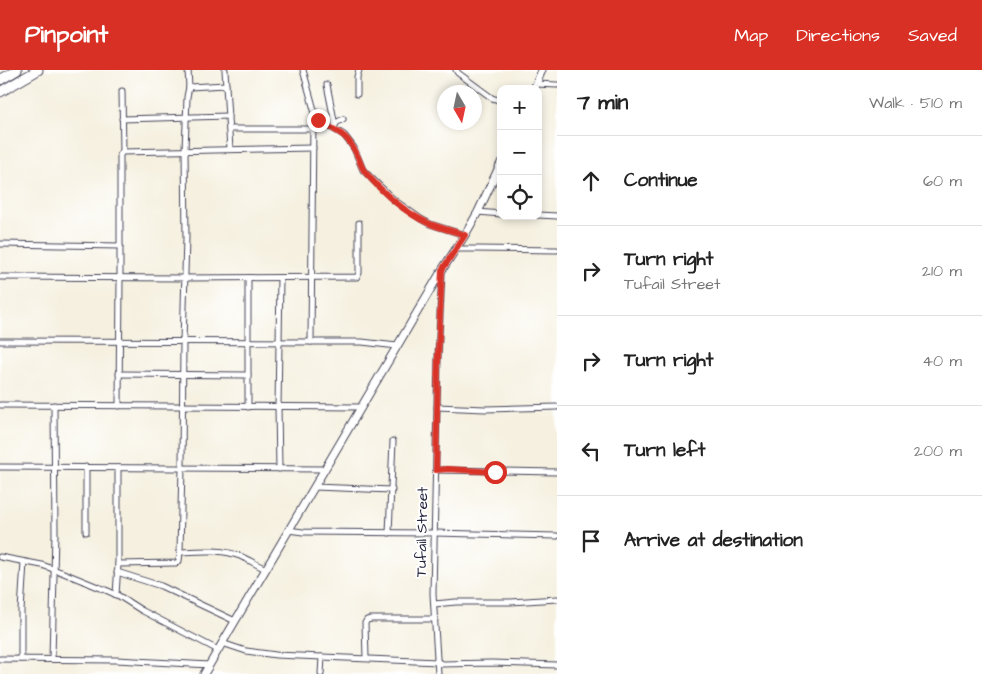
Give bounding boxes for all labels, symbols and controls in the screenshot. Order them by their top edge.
text: Pinpoint [25,18,108,52]
text: Map [734,23,768,48]
text: Directions [796,23,880,48]
text: Saved [908,23,957,48]
north arrow [437,85,482,130]
map controls [497,85,542,220]
button: + [497,85,542,130]
text: 7 min [577,88,628,117]
text: Walk · 510 m [869,92,962,114]
route end [307,109,330,132]
button: − [497,130,542,175]
icon: ahead [577,167,605,195]
text: Continue [624,167,698,194]
text: 60 m [923,170,962,192]
button: locate [497,175,542,220]
text: Turn right [624,246,713,273]
icon: right [577,257,605,285]
text: 210 m [922,260,962,282]
text: Tufail Street [624,273,720,295]
icon: right [577,347,605,375]
text: Turn right [624,347,713,374]
text: 40 m [922,350,962,372]
icon: left [577,437,605,465]
text: Turn left [624,437,705,464]
text: 200 m [914,440,962,462]
route start [484,461,507,484]
street label: Tufail Street [411,487,433,577]
icon: arrive [577,527,605,555]
text: Arrive at destination [624,527,803,554]

